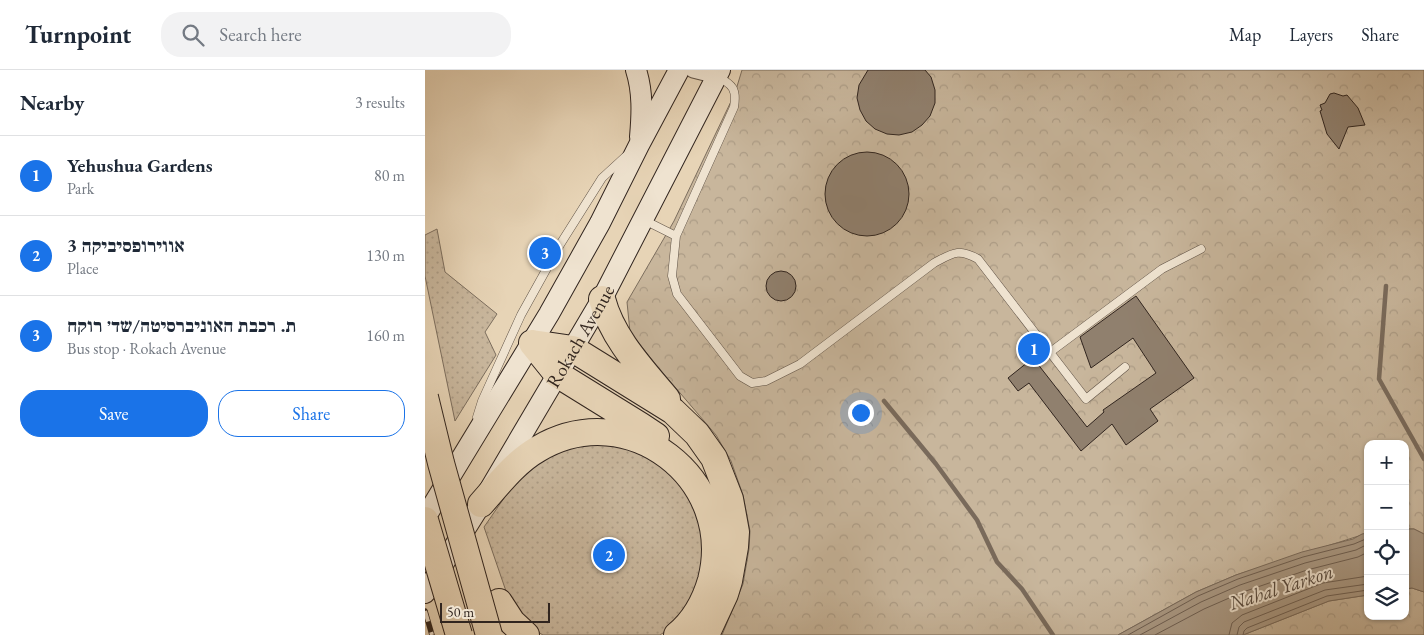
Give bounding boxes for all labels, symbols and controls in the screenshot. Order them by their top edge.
search box [161,12,511,57]
text: Turnpoint [25,19,131,50]
icon: search [179,21,207,49]
text: Search here [219,22,302,47]
text: Map [1229,23,1261,46]
text: Layers [1289,23,1333,46]
text: Share [1361,23,1399,46]
text: Nearby [20,89,84,116]
text: 3 results [355,92,405,113]
text: Yehushua Gardens [67,153,213,178]
text: 1 [32,165,40,186]
text: 80 m [374,165,405,186]
text: Park [67,178,94,199]
text: אווירופסיביקה 3 [67,233,185,258]
pin: 3 [529,234,561,272]
text: 2 [32,245,40,266]
text: 130 m [366,245,405,266]
text: Place [67,258,99,279]
street label: Rokach Avenue [540,280,620,392]
text: ת. רכבת האוניברסיטה/שד׳ רוקח [67,313,296,338]
text: 3 [32,325,40,346]
text: 160 m [366,325,405,346]
pin: 1 [1018,330,1050,368]
text: Bus stop · Rokach Avenue [67,338,226,359]
button: Save [20,390,208,437]
button: Share [218,390,405,437]
your location [848,400,874,426]
map controls [1364,440,1409,620]
button: + [1364,440,1409,485]
button: − [1364,485,1409,530]
button: locate [1364,530,1409,575]
pin: 2 [593,536,625,574]
water label: Nahal Yarkon [1225,558,1336,616]
button: layers [1364,575,1409,620]
scale bar [440,600,550,623]
text: 50 m [447,603,474,621]

